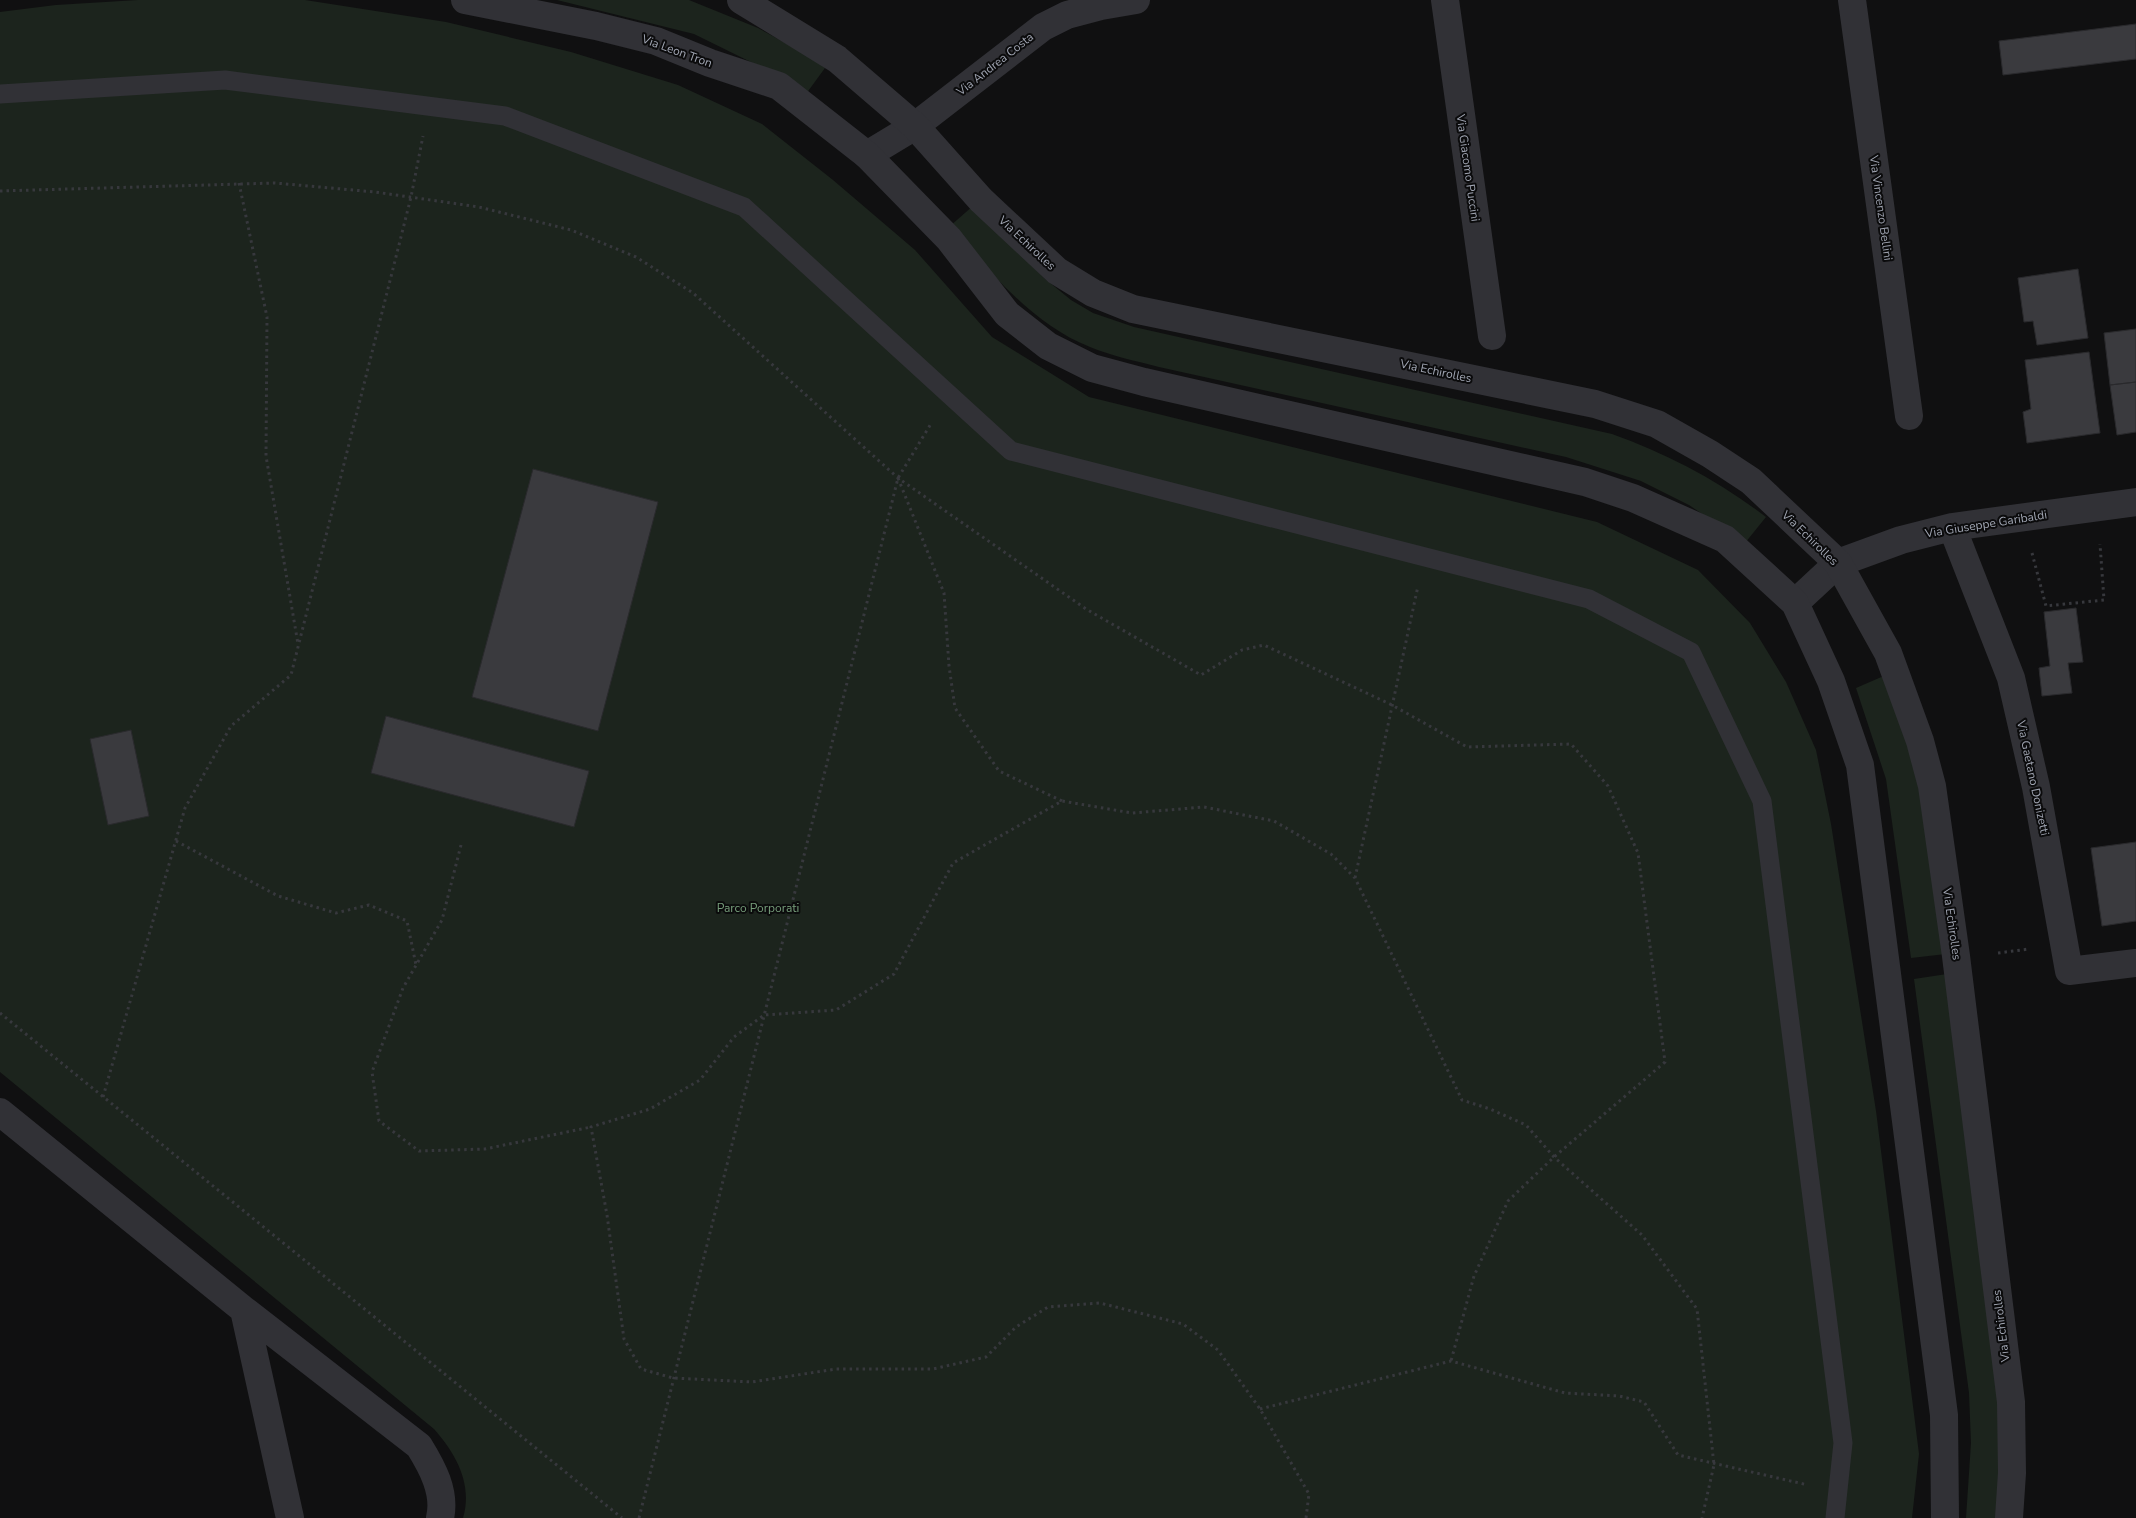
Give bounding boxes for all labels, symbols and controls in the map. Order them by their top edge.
street label: Via Andrea Costa [952,29,1037,100]
street label: Via Leon Tron [639,30,714,71]
street label: Via Giacomo Puccini [1452,112,1483,223]
street label: Via Vincenzo Bellini [1866,153,1896,262]
street label: Via Echirolles [994,212,1059,274]
street label: Via Echirolles [1398,355,1473,386]
street label: Via Echirolles [1778,506,1842,569]
street label: Via Giuseppe Garibaldi [1923,506,2048,542]
street label: Via Gaetano Donizetti [2013,718,2053,837]
street label: Via Echirolles [1939,886,1965,961]
park label: Parco Porporati [717,900,799,916]
street label: Via Echirolles [1989,1289,2013,1364]

